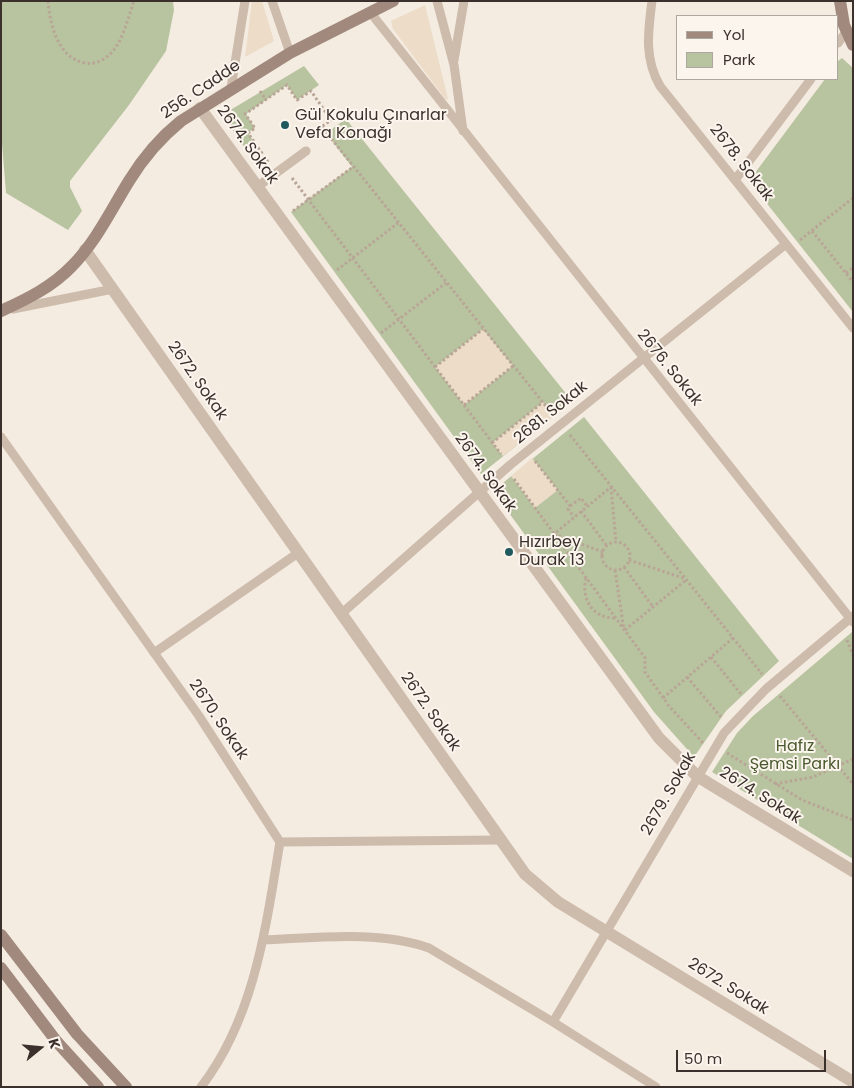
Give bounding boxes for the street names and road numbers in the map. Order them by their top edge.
street label: 256. Cadde [158,56,244,124]
street label: 2674. Sokak [212,102,282,188]
street label: 2678. Sokak [705,121,777,205]
street label: 2676. Sokak [632,326,706,410]
street label: 2672. Sokak [163,338,231,424]
street label: 2681. Sokak [510,377,592,449]
street label: 2674. Sokak [450,430,520,516]
street label: 2672. Sokak [396,669,464,755]
street label: 2670. Sokak [184,676,252,764]
street label: 2679. Sokak [638,749,700,839]
street label: 2674. Sokak [716,763,804,829]
street label: 2672. Sokak [684,955,772,1019]

